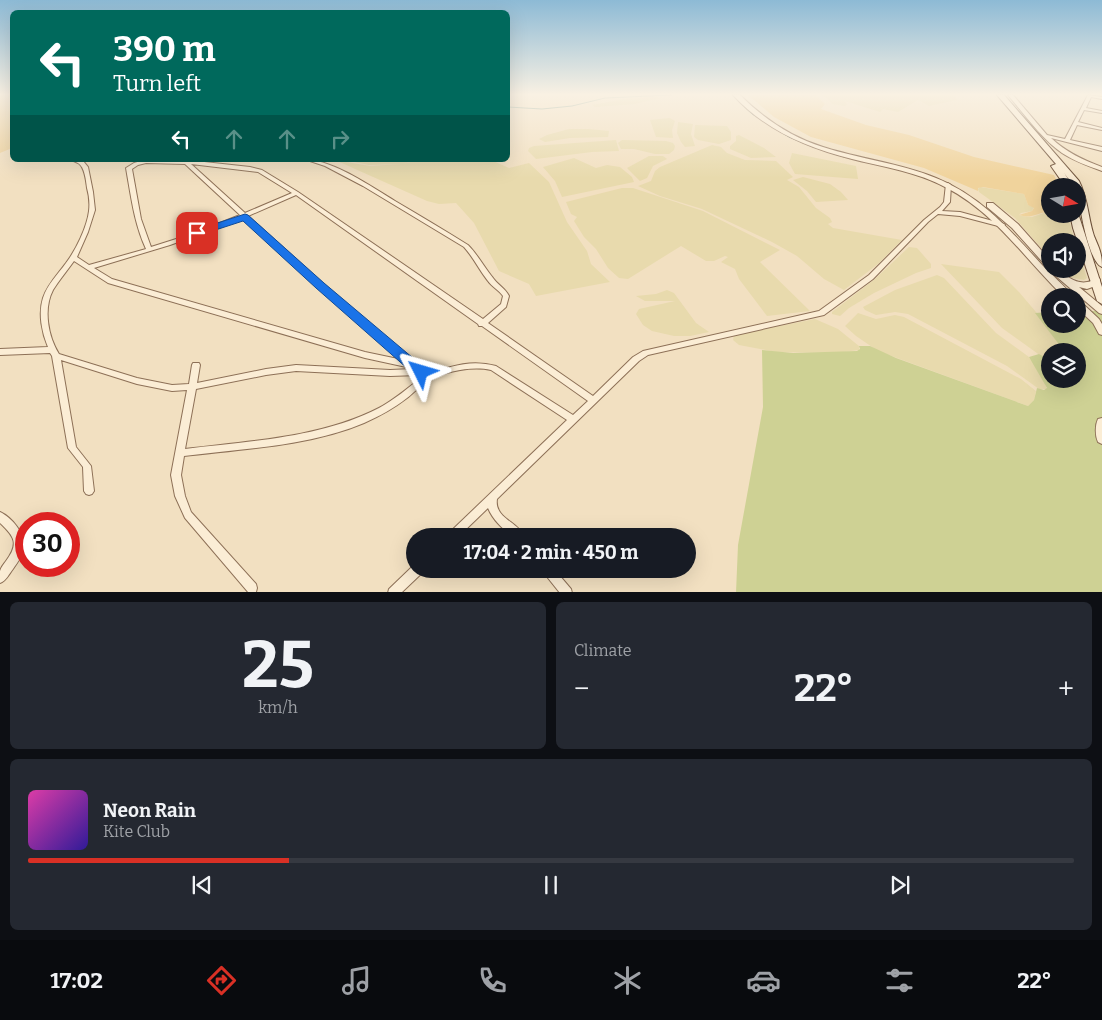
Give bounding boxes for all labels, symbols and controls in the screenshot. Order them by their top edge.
text: 390 m [113,28,216,70]
icon: left [30,30,95,95]
text: Turn left [113,70,201,97]
icon: left [167,125,195,153]
icon: ahead [220,125,248,153]
icon: ahead [273,125,301,153]
icon: right [326,125,354,153]
north arrow [1041,178,1086,222]
map controls [1041,178,1086,388]
pin [176,212,218,254]
icon: arrive [183,219,211,247]
button: sound [1041,233,1086,278]
button: search [1041,288,1086,333]
button: layers [1041,343,1086,388]
position arrow [394,345,446,397]
speed limit sign: 30 [15,512,80,577]
text: 17:04 · 2 min · 450 m [464,541,638,564]
text: 25 [242,626,314,704]
text: Climate [574,641,632,660]
text: 22° [794,665,853,711]
text: − [574,672,589,705]
text: + [1058,672,1074,705]
text: km/h [258,698,298,717]
text: Neon Rain [103,799,196,822]
text: Kite Club [103,822,170,841]
icon: previous [188,871,216,899]
icon: pause [537,871,565,899]
icon: next [886,871,914,899]
icon: directions [204,963,239,998]
icon: music [339,963,374,998]
icon: phone [475,963,510,998]
icon: climate [610,963,645,998]
icon: car [746,963,781,998]
icon: filters [882,963,917,998]
text: 17:02 [50,967,103,994]
text: 22° [1017,967,1052,994]

